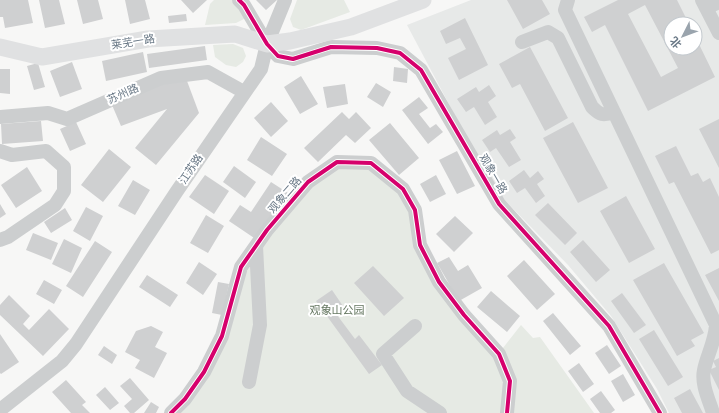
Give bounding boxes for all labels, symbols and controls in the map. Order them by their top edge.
north arrow [663,16,703,56]
street label: 莱芜一路 [110,32,156,52]
text: 北 [667,34,684,51]
street label: 苏州路 [105,81,141,107]
street label: 江苏路 [176,152,206,186]
street label: 观象一路 [476,152,510,196]
street label: 观象二路 [266,174,304,216]
park label: 观象山公园 [310,304,365,317]

